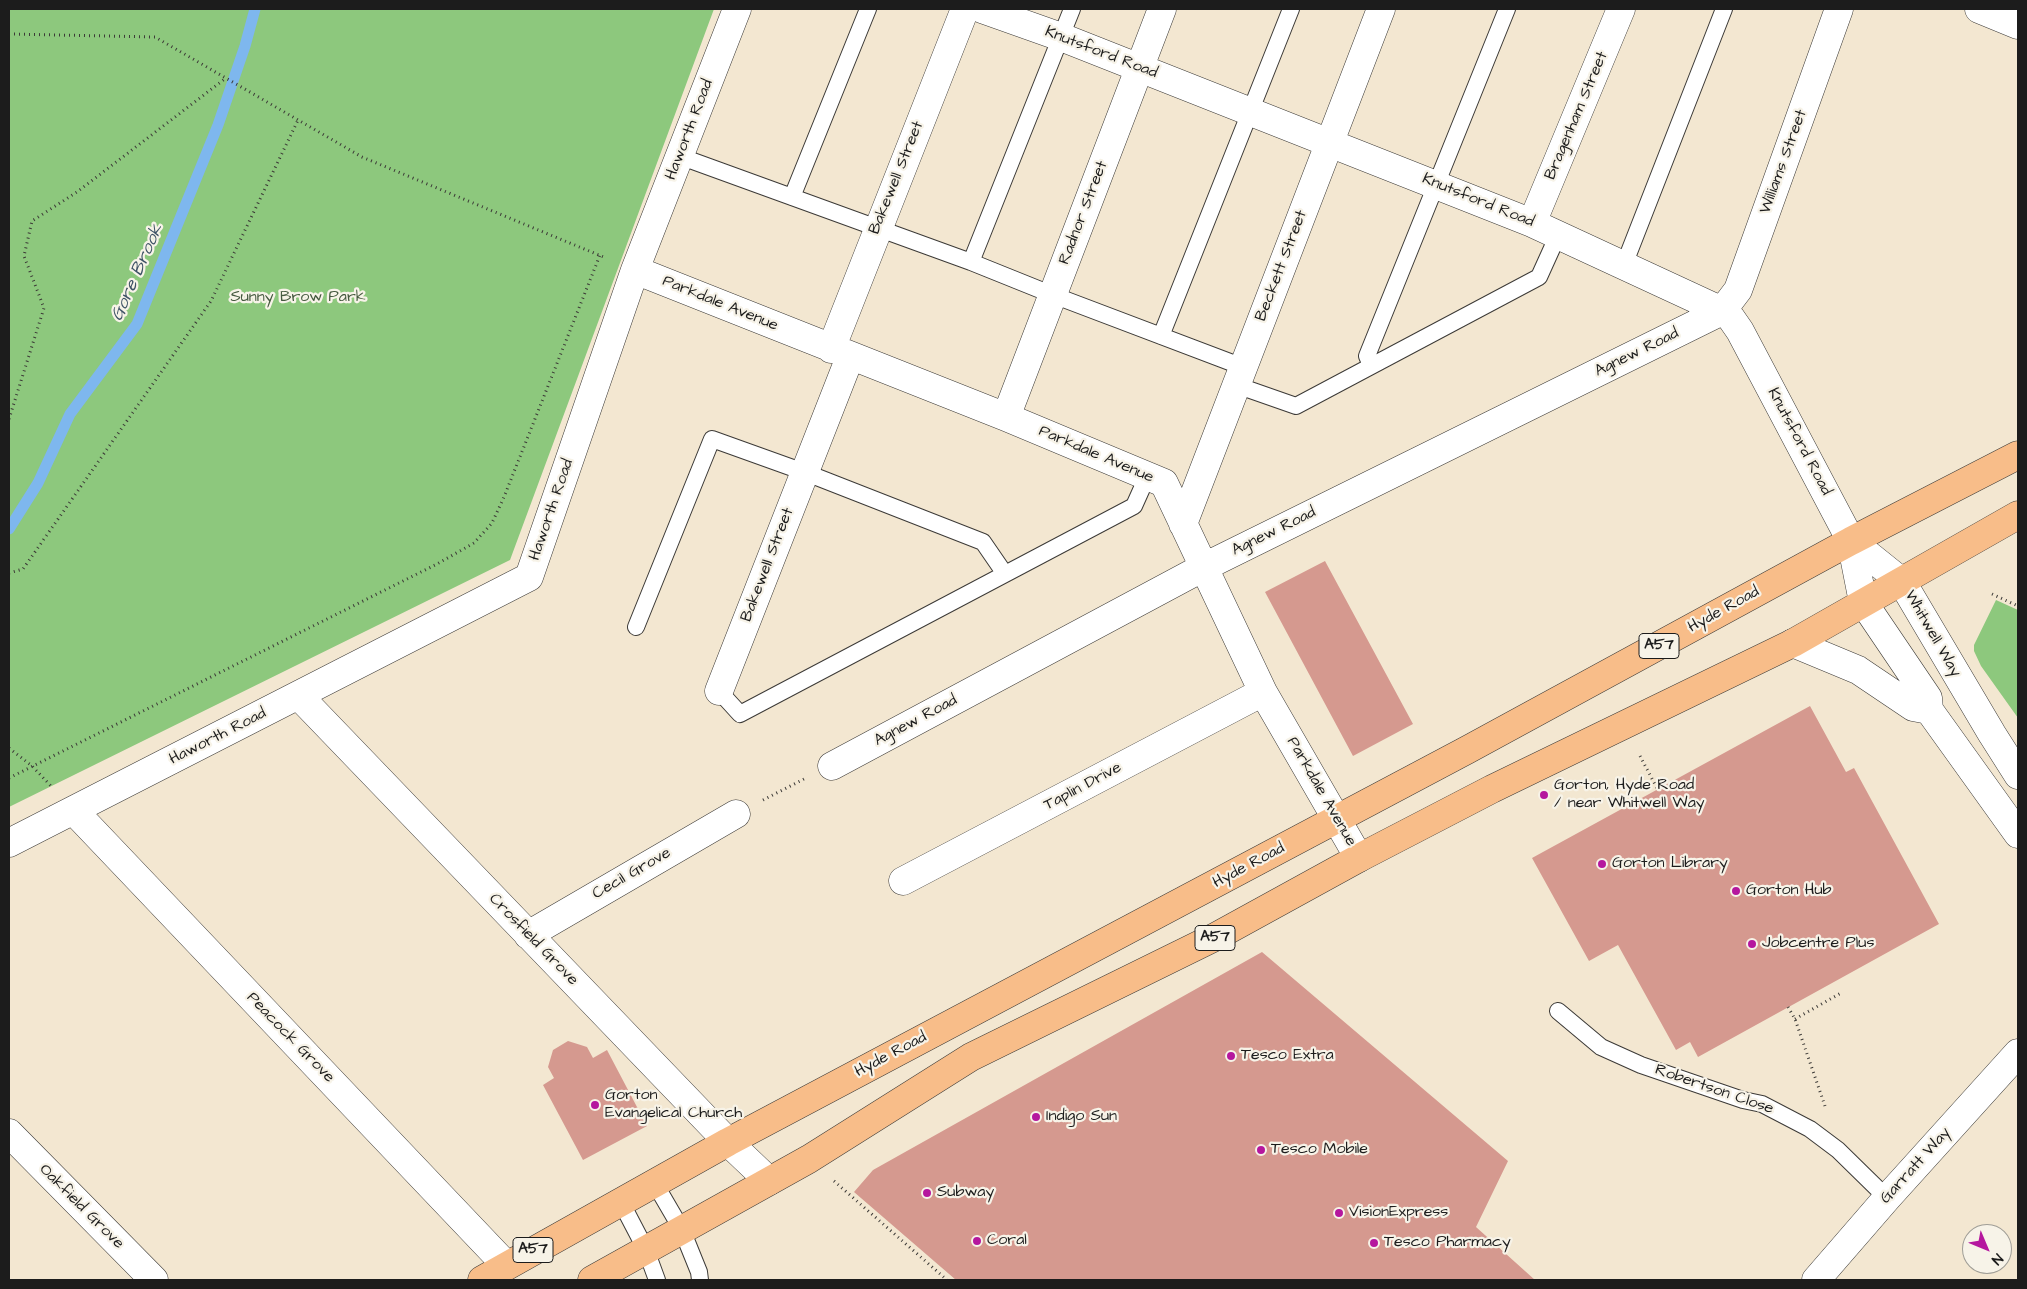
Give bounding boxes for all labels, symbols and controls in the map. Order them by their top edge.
street label: Knutsford Road [1042,23,1160,83]
street label: Bragenham Street [1541,49,1613,183]
street label: Haworth Road [662,77,718,183]
street label: Williams Street [1756,107,1812,217]
street label: Bakewell Street [866,119,928,237]
street label: Radnor Street [1055,159,1113,267]
street label: Knutsford Road [1419,170,1537,232]
street label: Beckett Street [1252,208,1312,324]
water label: Gore Brook [107,221,169,325]
street label: Parkdale Avenue [659,272,781,336]
park label: Sunny Brow Park [230,288,366,308]
street label: Agnew Road [1592,324,1682,382]
street label: Knutsford Road [1763,385,1835,499]
street label: Parkdale Avenue [1036,422,1156,488]
street label: Haworth Road [526,457,578,563]
street label: Agnew Road [1229,503,1319,561]
street label: Bakewell Street [737,505,799,625]
street label: Hyde Road [1685,583,1763,637]
street label: Whitwell Way [1899,587,1965,681]
road number: A57 [1639,634,1679,658]
street label: Agnew Road [871,691,961,751]
street label: Haworth Road [166,704,270,770]
street label: Parkdale Avenue [1282,734,1360,850]
street label: Taplin Drive [1041,759,1125,815]
place label: Gorton, Hyde Road / near Whitwell Way [1554,776,1705,814]
marker: Gorton, Hyde Road / near Whitwell Way [1538,789,1550,801]
street label: Hyde Road [1210,839,1288,893]
street label: Cecil Grove [589,844,675,904]
place label: Gorton Library [1612,854,1728,874]
marker: Gorton Library [1596,858,1608,870]
place label: Gorton Hub [1746,881,1832,901]
marker: Gorton Hub [1730,885,1742,897]
street label: Crosfield Grove [484,890,582,990]
road number: A57 [1195,926,1235,950]
place label: Jobcentre Plus [1762,934,1874,954]
marker: Jobcentre Plus [1746,938,1758,950]
street label: Peacock Grove [242,989,338,1087]
street label: Hyde Road [852,1028,930,1082]
place label: Tesco Extra [1241,1046,1334,1066]
marker: Tesco Extra [1225,1050,1237,1062]
street label: Robertson Close [1652,1061,1776,1119]
place label: Gorton Evangelical Church [605,1086,742,1124]
marker: Gorton Evangelical Church [589,1099,601,1111]
place label: Indigo Sun [1046,1107,1117,1127]
marker: Indigo Sun [1030,1111,1042,1123]
street label: Garratt Way [1877,1124,1955,1208]
place label: Tesco Mobile [1271,1140,1368,1160]
marker: Tesco Mobile [1255,1144,1267,1156]
street label: Oakfield Grove [35,1161,127,1253]
place label: Subway [937,1183,994,1203]
marker: Subway [921,1187,933,1199]
place label: VisionExpress [1349,1203,1448,1223]
marker: VisionExpress [1333,1207,1345,1219]
north arrow [1962,1224,2012,1274]
place label: Coral [987,1231,1027,1251]
place label: Tesco Pharmacy [1384,1233,1511,1253]
marker: Coral [971,1235,983,1247]
marker: Tesco Pharmacy [1368,1237,1380,1249]
road number: A57 [513,1238,553,1262]
text: N [1987,1249,2007,1269]

